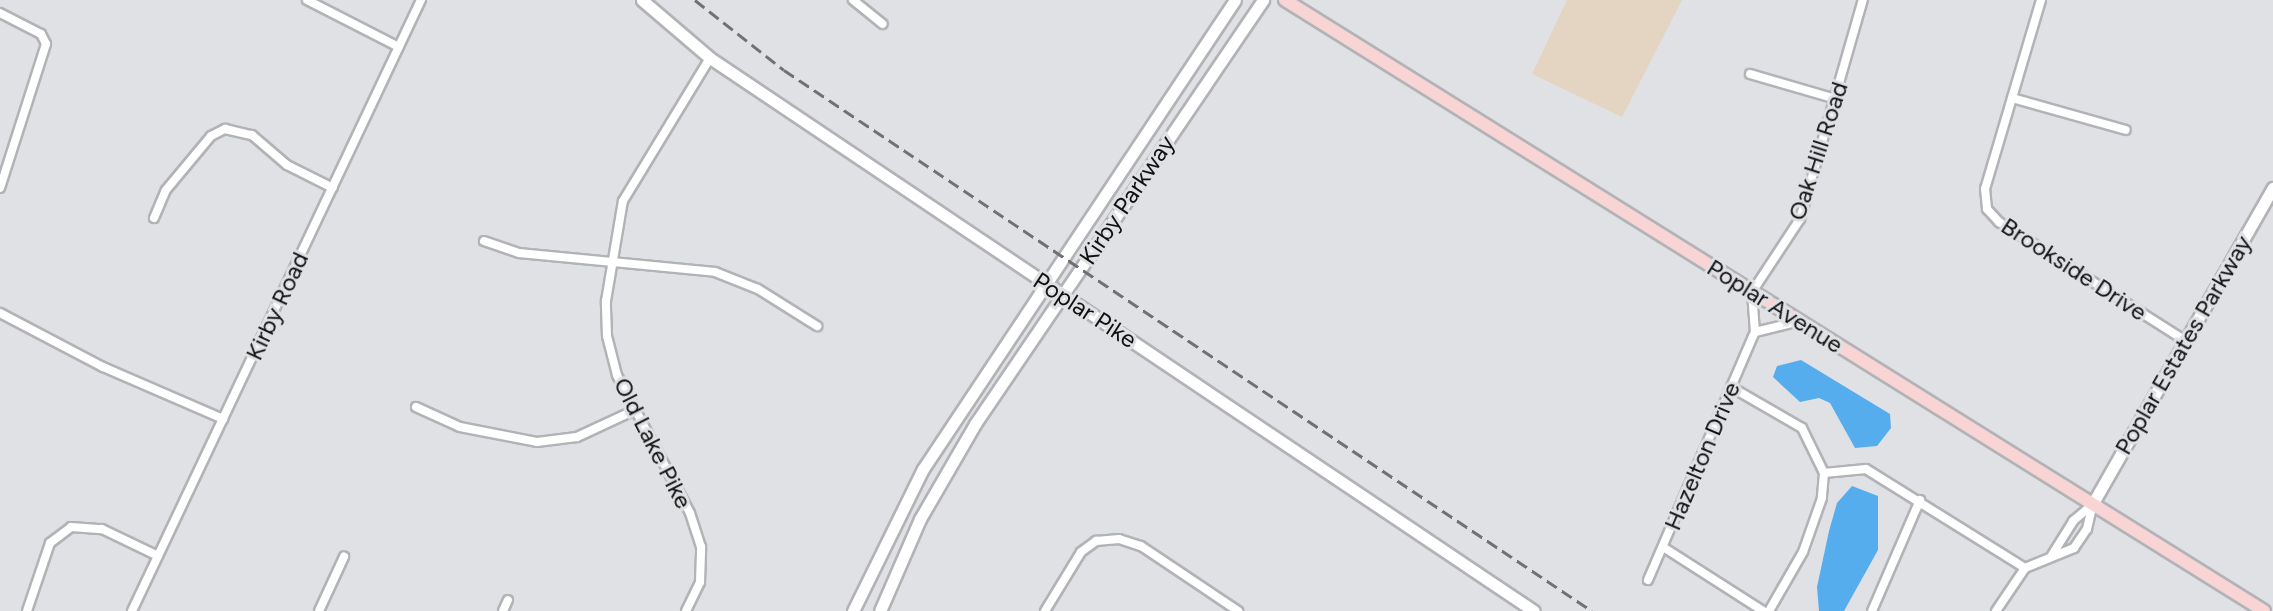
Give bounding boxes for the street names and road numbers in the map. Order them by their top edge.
street label: Oak Hill Road [1782,78,1854,224]
street label: Kirby Parkway [1073,130,1181,270]
street label: Brookside Drive [1996,211,2152,327]
street label: Poplar Estates Parkway [2109,230,2257,460]
street label: Kirby Road [239,247,315,365]
street label: Poplar Avenue [1702,253,1848,359]
street label: Poplar Pike [1028,266,1142,354]
street label: Old Lake Pike [608,373,698,513]
street label: Hazelton Drive [1658,378,1746,534]

